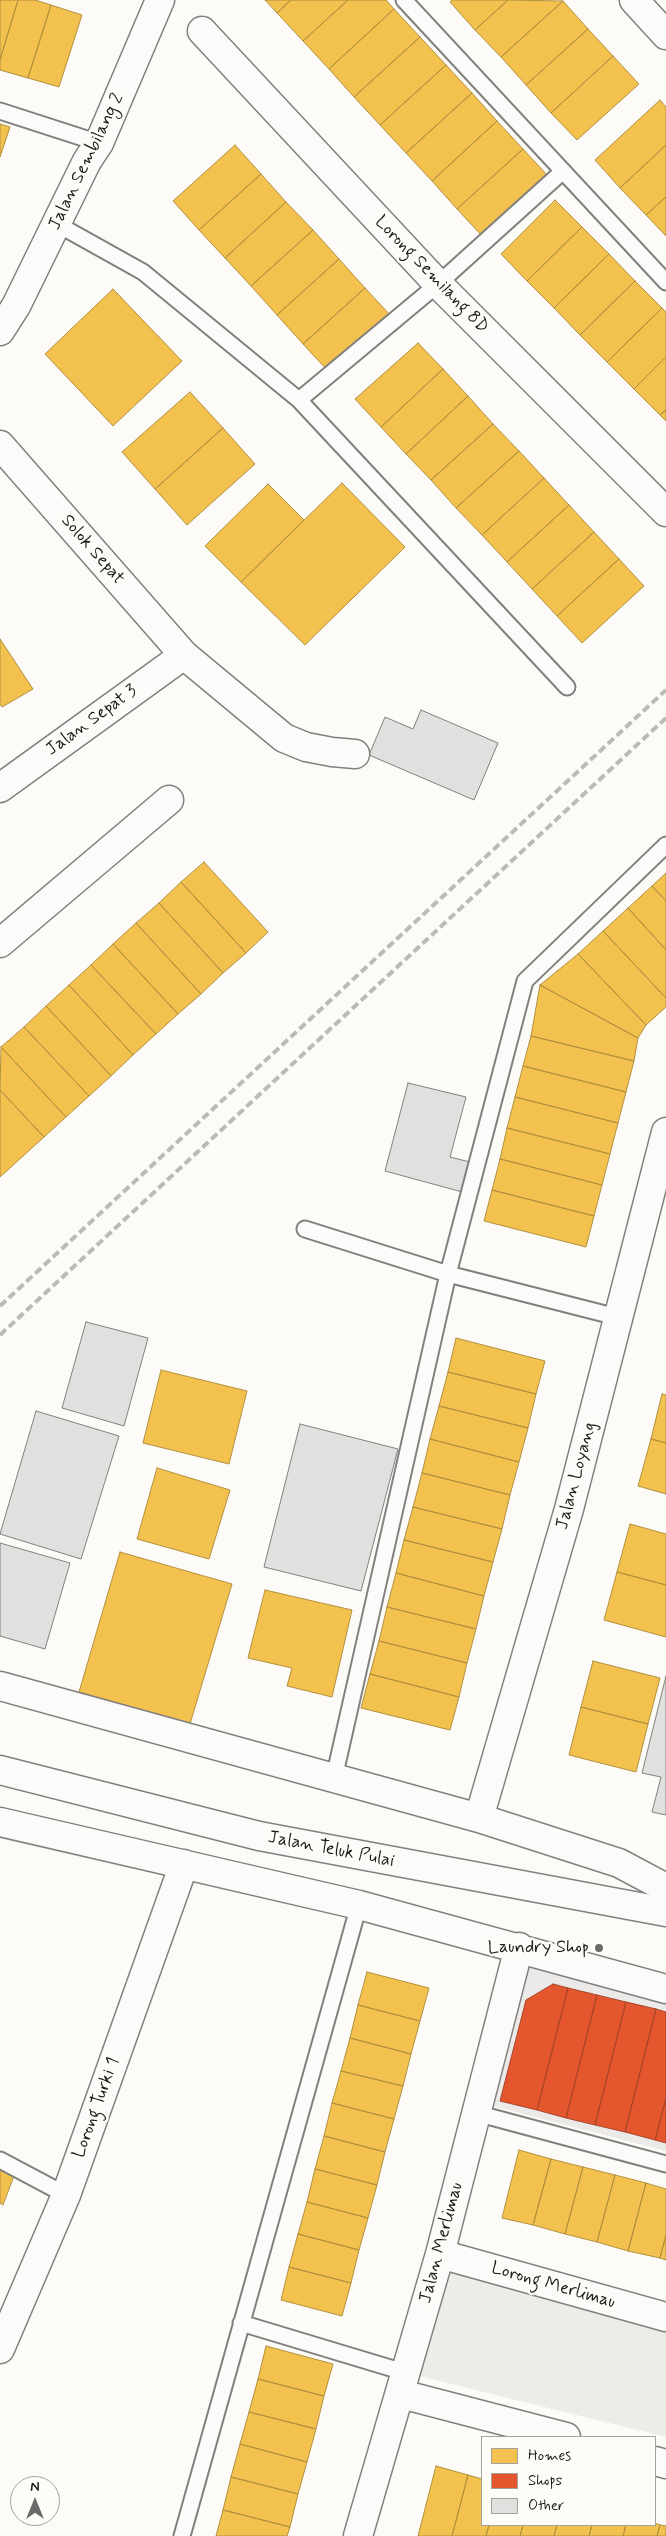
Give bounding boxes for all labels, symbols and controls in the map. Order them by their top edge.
street label: Jalan Sembilang 2 [45,90,129,234]
street label: Lorong Semilang 8D [369,212,493,338]
street label: Solok Sepat [56,511,128,589]
street label: Jalan Sepat 3 [42,681,142,761]
street label: Jalan Loyang [552,1420,602,1532]
street label: Jalan Teluk Pulai [266,1827,396,1873]
place label: Laundry Shop [488,1937,589,1959]
marker: Laundry Shop [593,1942,605,1954]
street label: Lorong Turki 1 [69,2055,125,2161]
street label: Jalan Merlimau [415,2180,469,2306]
street label: Lorong Merlimau [489,2258,617,2314]
legend [481,2436,656,2526]
text: Homes [528,2446,571,2466]
text: Shops [528,2471,562,2491]
north arrow [10,2476,60,2526]
text: N [30,2478,40,2496]
text: Other [528,2496,564,2516]

